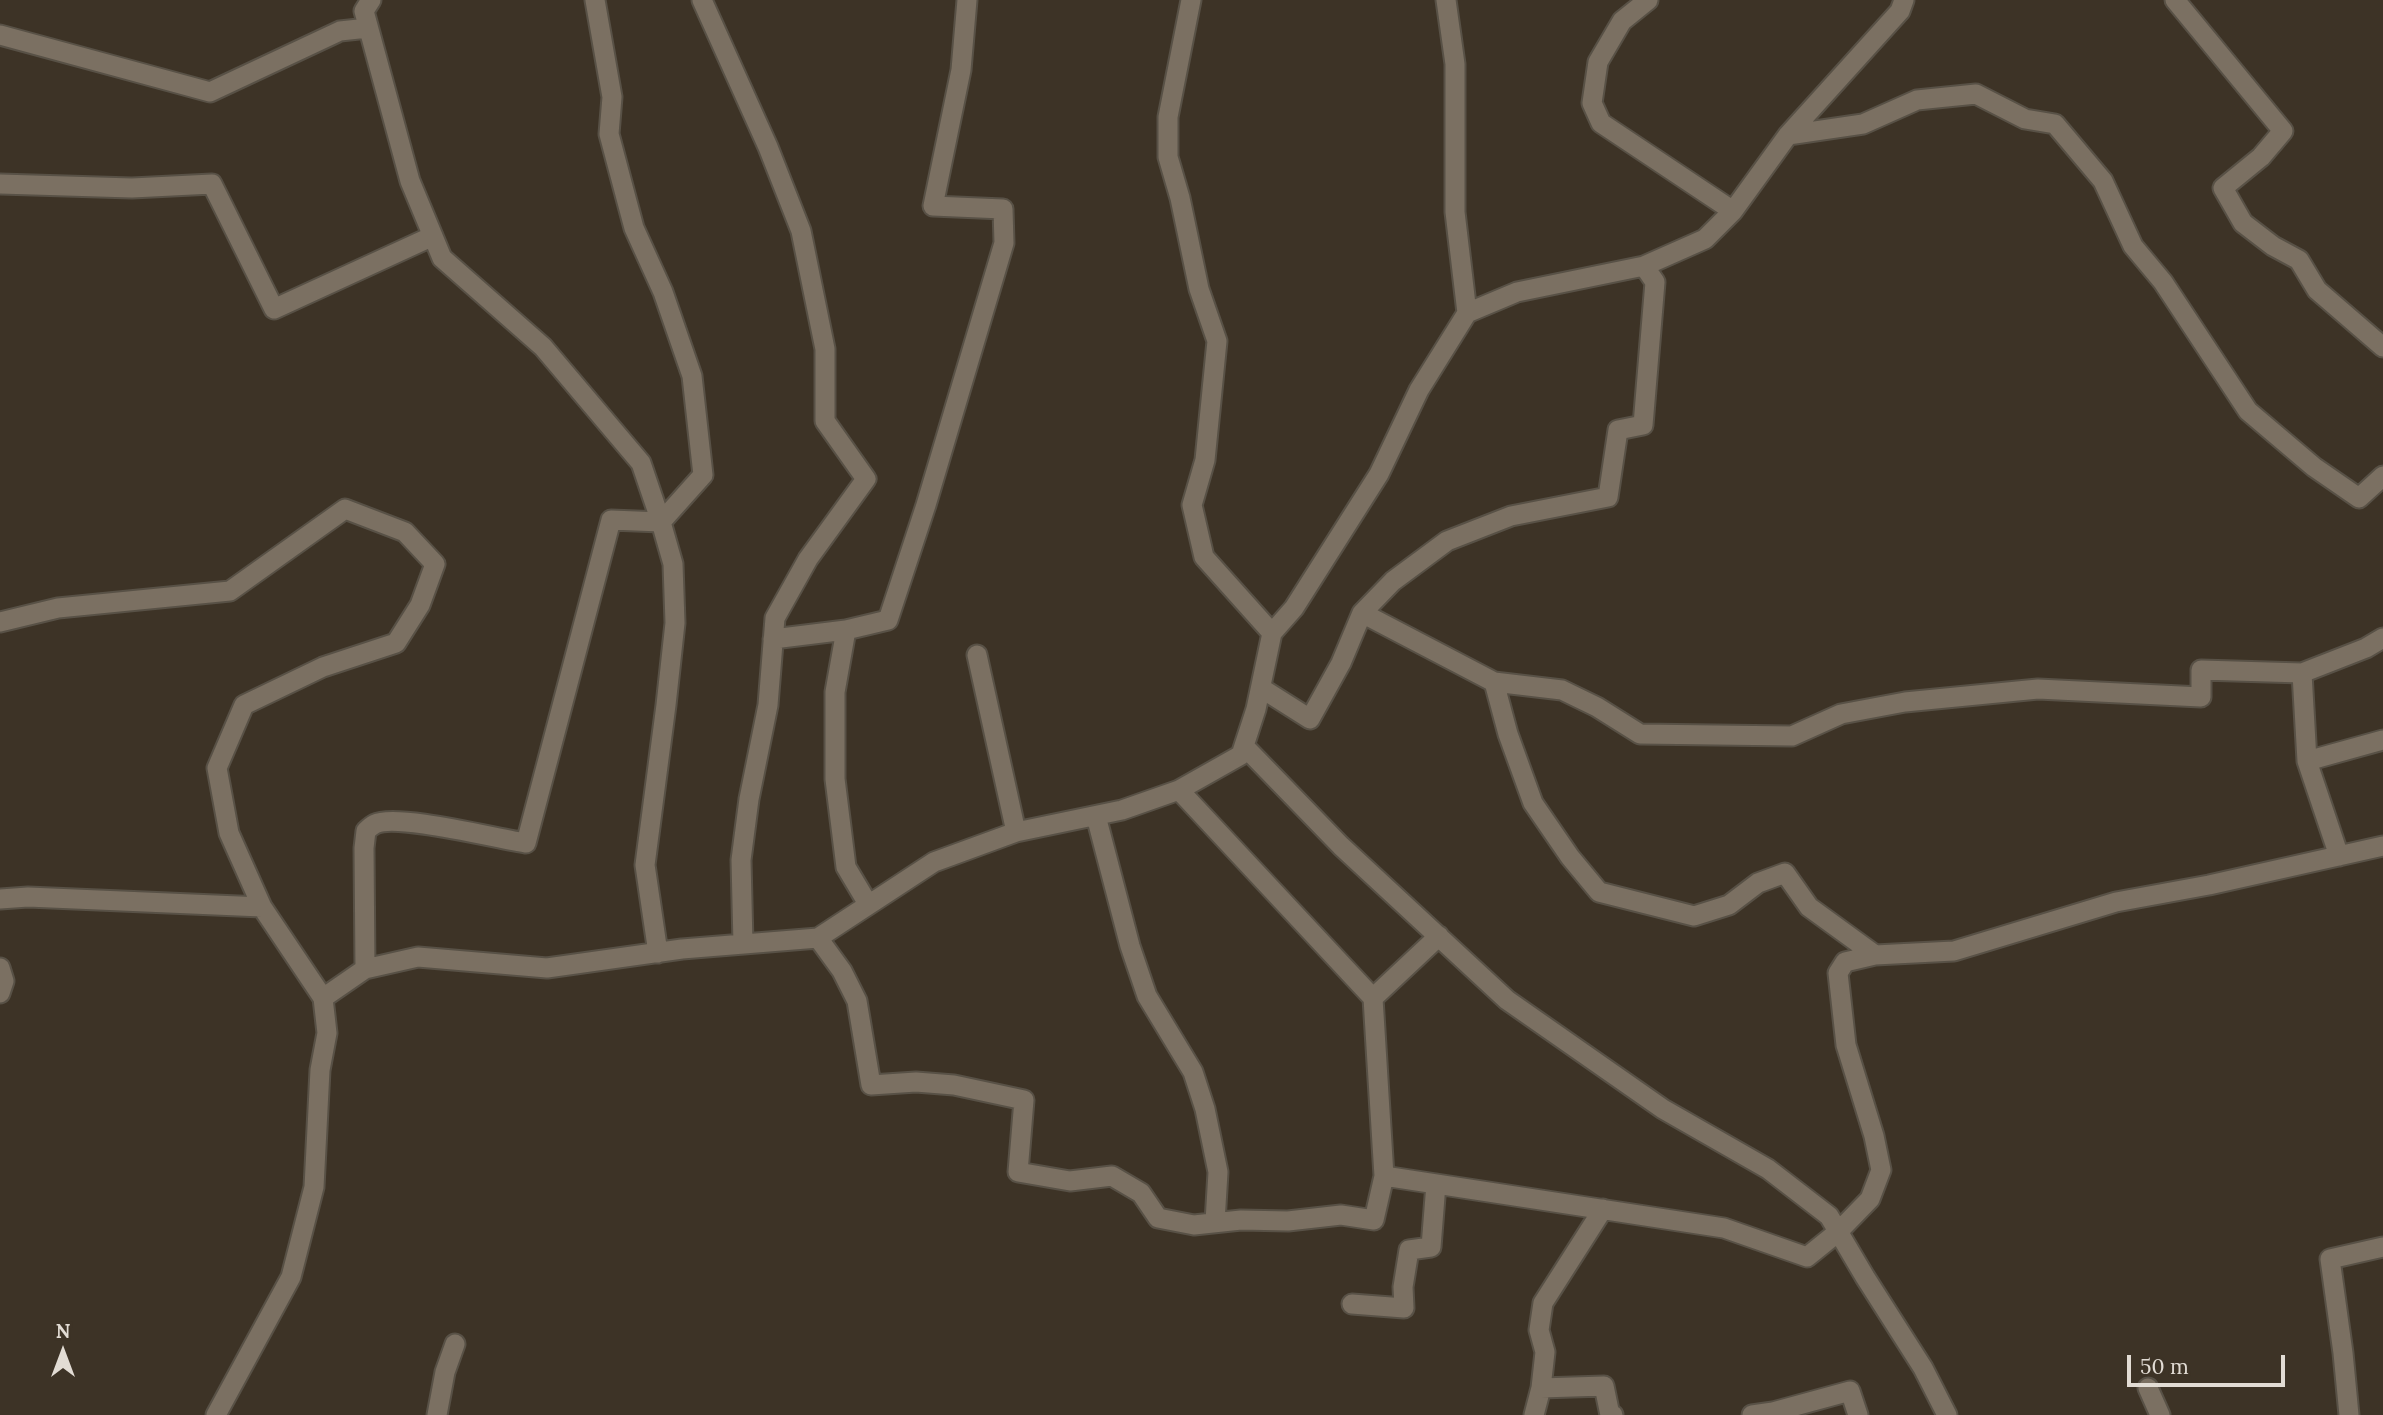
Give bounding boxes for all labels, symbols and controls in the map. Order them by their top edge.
north arrow [28,1317,98,1387]
text: N [56,1319,70,1343]
scale bar [2131,1342,2288,1386]
text: 50 m [2140,1353,2189,1380]

